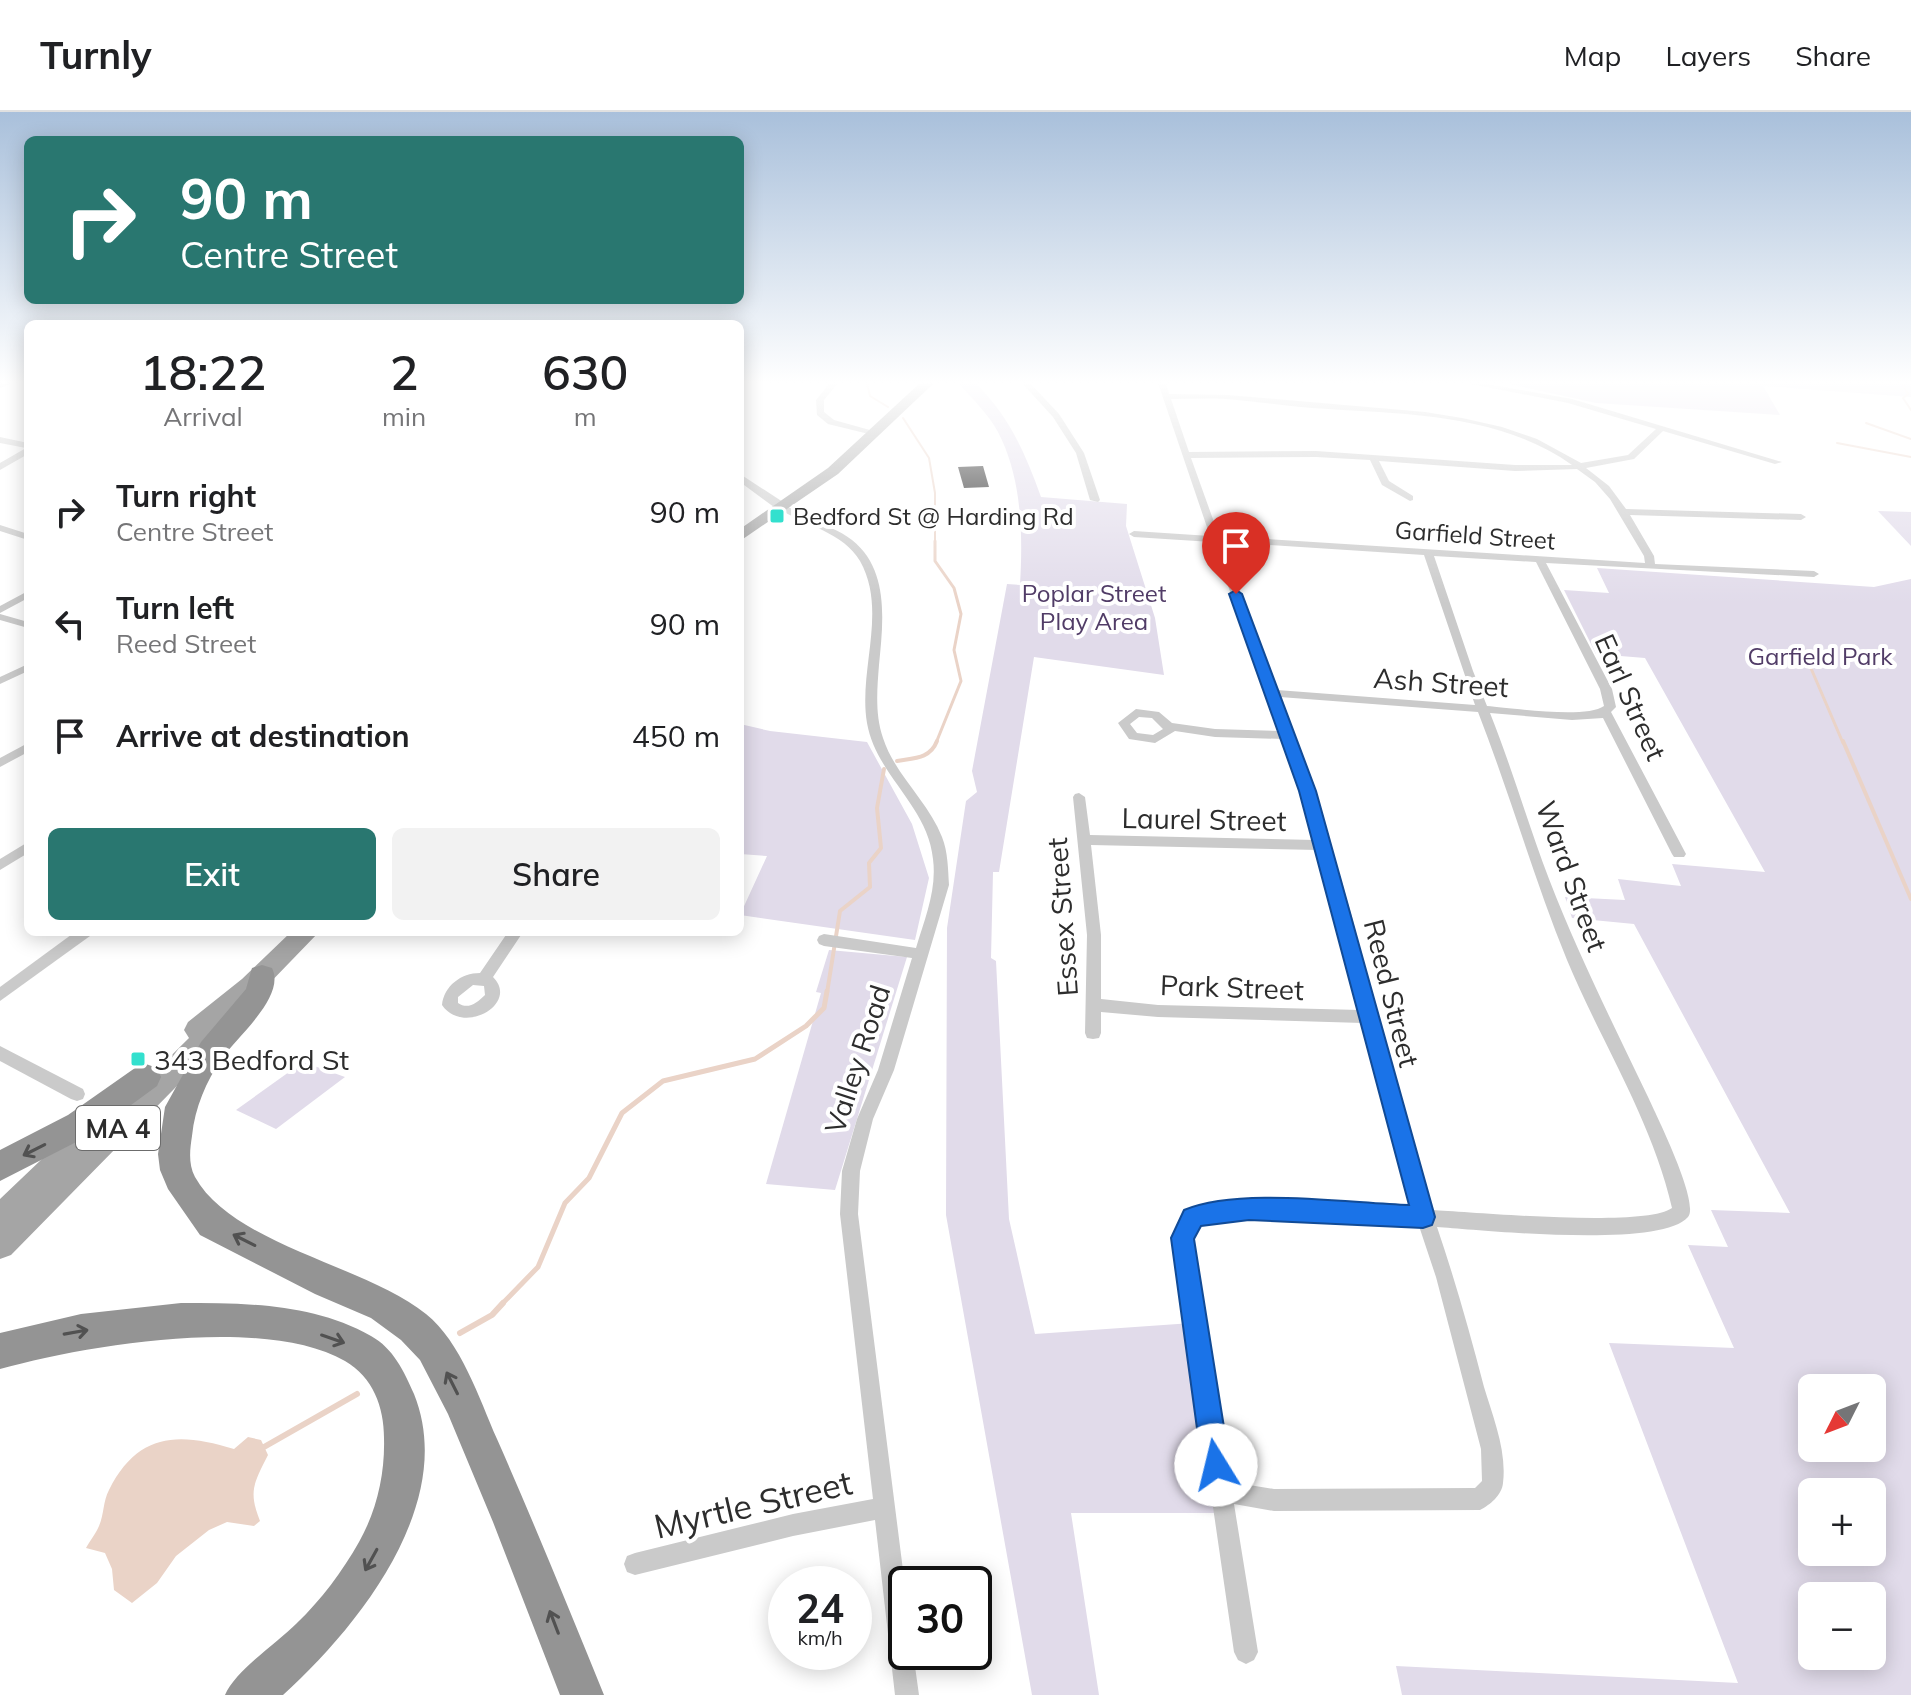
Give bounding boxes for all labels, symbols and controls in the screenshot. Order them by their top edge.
text: Turnly [40,31,152,79]
text: Map [1564,38,1621,73]
text: Layers [1665,38,1751,73]
text: Share [1795,38,1871,73]
text: 90 m [180,163,313,233]
icon: right [48,168,152,272]
text: Centre Street [180,232,398,277]
text: 18:22 [140,342,266,402]
text: 2 [390,342,418,402]
text: 630 [542,342,628,402]
text: Arrival [163,400,243,433]
text: min [382,400,426,433]
text: m [574,400,597,433]
text: Turn right [116,477,256,515]
icon: right [48,490,92,534]
text: 90 m [650,493,720,531]
place label: Bedford St @ Harding Rd [793,501,1074,531]
marker: Bedford St @ Harding Rd [768,507,786,525]
pin [1202,512,1270,594]
street label: Garfield Street [1394,514,1556,556]
text: Centre Street [116,515,273,548]
icon: arrive [1214,524,1258,568]
park label: Poplar Street Play Area [1022,578,1166,636]
text: Turn left [116,589,234,627]
icon: left [48,602,92,646]
text: 90 m [650,605,720,643]
text: Reed Street [116,627,256,660]
street label: Earl Street [1588,628,1674,766]
park label: Garfield Park [1747,641,1893,671]
street label: Ash Street [1372,660,1510,704]
icon: arrive [48,714,92,758]
text: Arrive at destination [116,717,410,755]
text: 450 m [632,717,720,755]
street label: Ward Street [1529,796,1616,956]
street label: Laurel Street [1121,800,1287,838]
button: Exit [48,828,376,920]
button: Share [392,828,720,920]
street label: Essex Street [1039,836,1085,997]
street label: Reed Street [1357,915,1427,1071]
street label: Park Street [1160,967,1305,1007]
street label: Valley Road [817,980,897,1138]
place label: 343 Bedford St [154,1042,349,1077]
marker: 343 Bedford St [129,1050,147,1068]
road number: MA 4 [76,1106,160,1150]
one-way arrow [23,1143,47,1159]
one-way arrow [232,1232,256,1248]
one-way arrow [62,1324,88,1339]
one-way arrow [320,1333,345,1348]
one-way arrow [444,1372,460,1396]
north arrow [1798,1374,1886,1462]
map controls [1798,1374,1886,1670]
position arrow [1174,1423,1258,1507]
street label: Myrtle Street [650,1460,856,1548]
button: + [1798,1478,1886,1566]
one-way arrow [363,1548,379,1571]
speed limit sign: 30 [888,1566,992,1670]
button: − [1798,1582,1886,1670]
text: 24 [796,1583,844,1633]
one-way arrow [546,1610,560,1635]
text: km/h [797,1625,843,1650]

